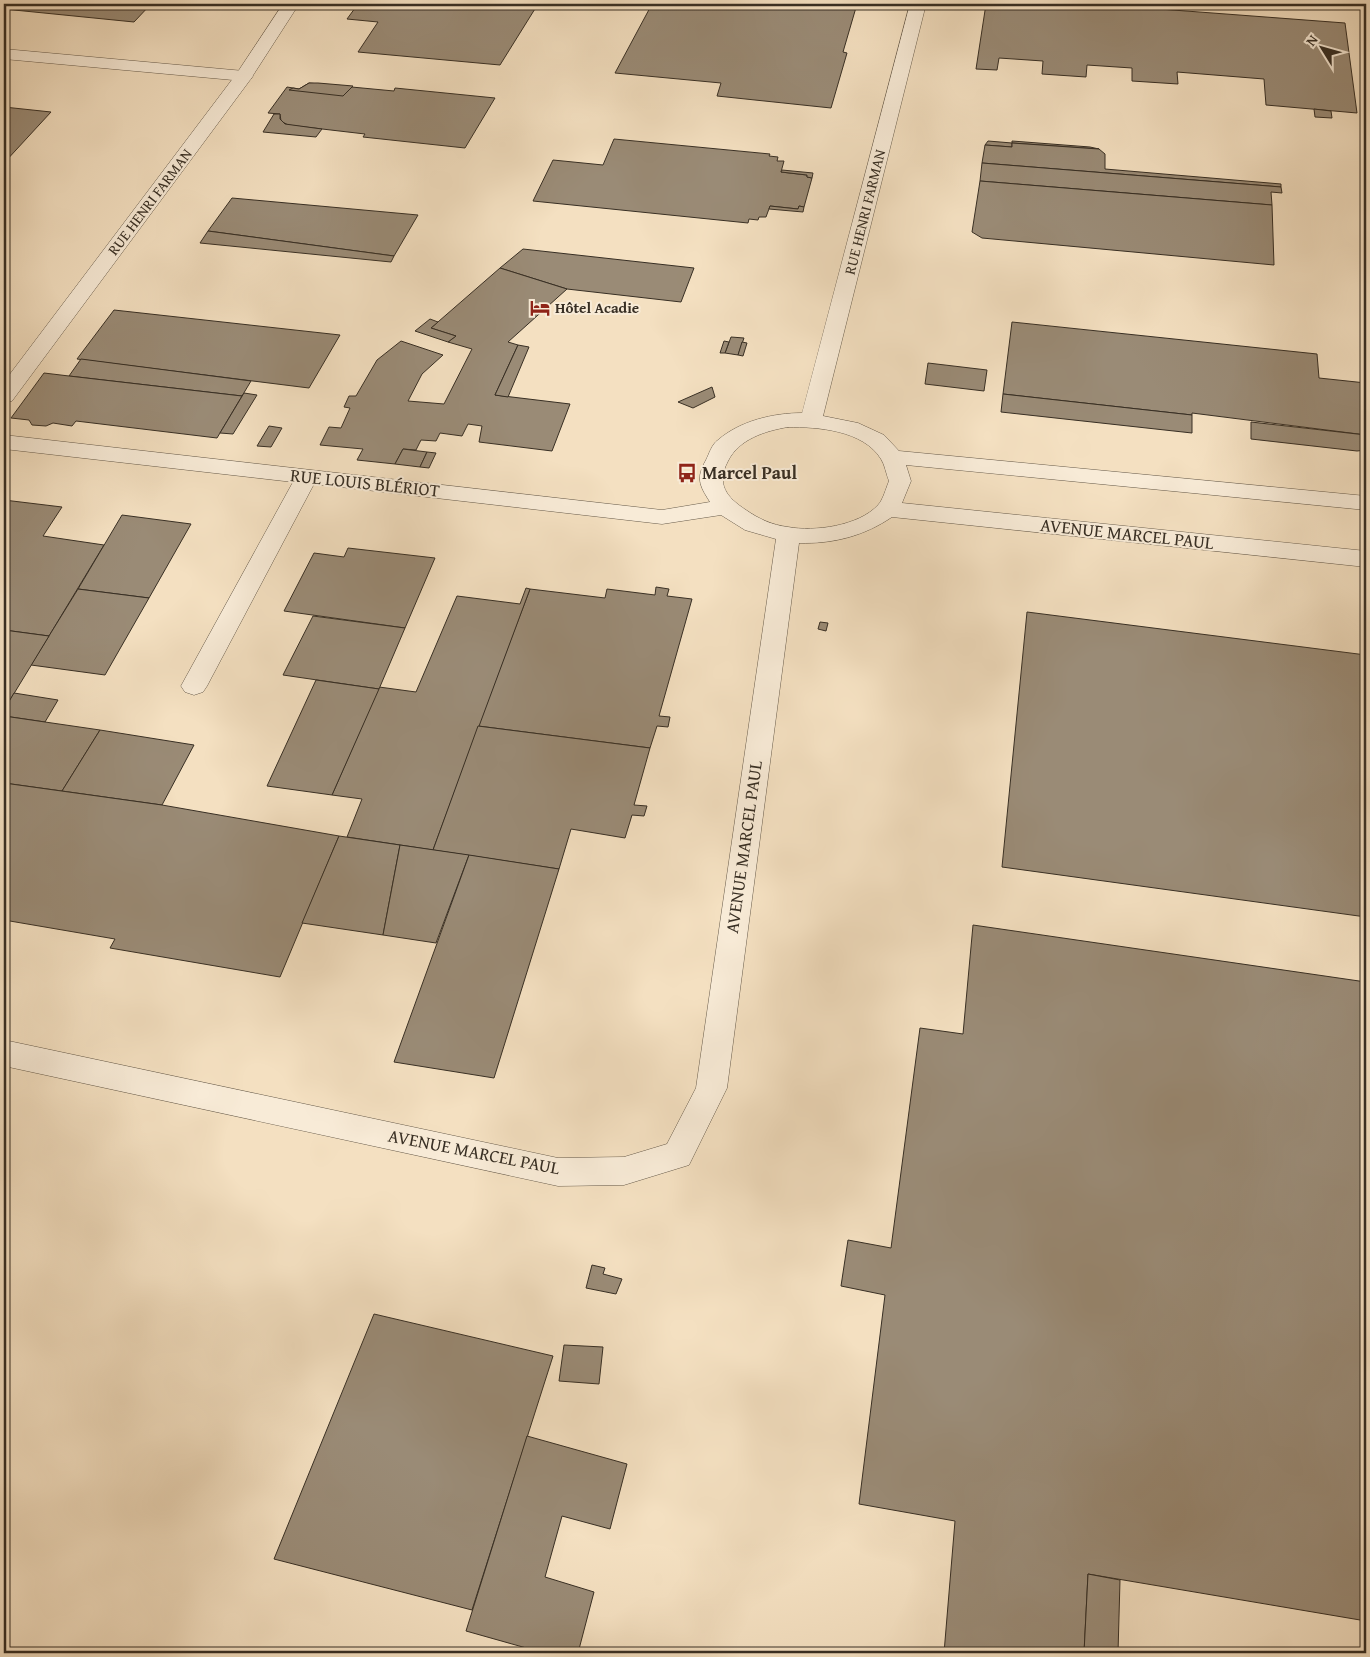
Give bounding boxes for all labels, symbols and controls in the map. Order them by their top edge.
north arrow [1298,22,1348,72]
text: N [1301,30,1323,50]
street label: RUE HENRI FARMAN [103,144,197,259]
street label: RUE HENRI FARMAN [839,147,890,277]
hotel icon: Hôtel Acadie [529,297,551,319]
place label: Hôtel Acadie [555,297,639,318]
place label: Marcel Paul [702,459,797,486]
street label: RUE LOUIS BLÉRIOT [289,461,441,504]
bus stop icon: Marcel Paul [676,462,698,484]
street label: AVENUE MARCEL PAUL [1039,511,1215,556]
street label: AVENUE MARCEL PAUL [718,759,769,935]
street label: AVENUE MARCEL PAUL [386,1122,562,1181]

